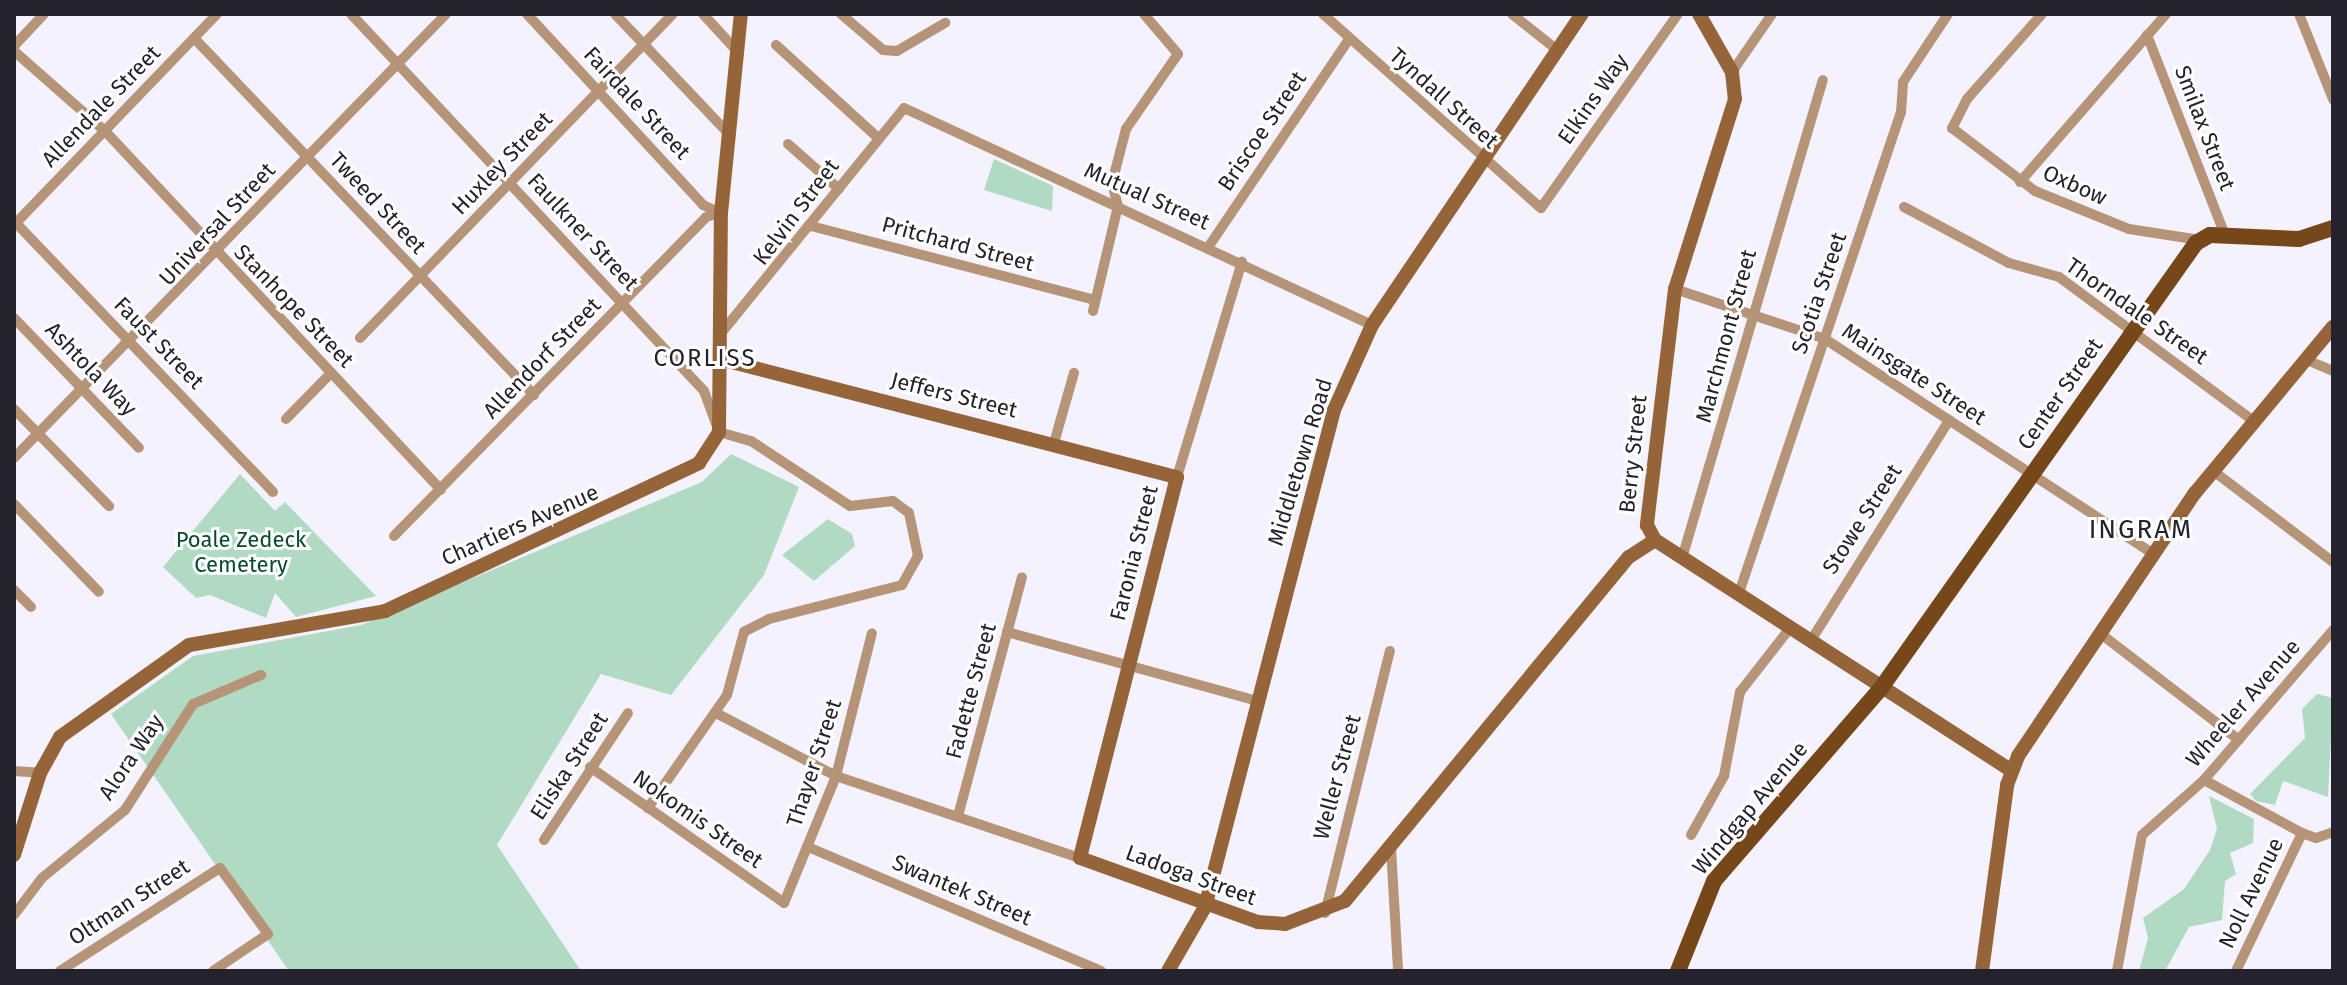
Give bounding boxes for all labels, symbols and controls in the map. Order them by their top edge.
street label: Allendale Street [36,40,166,172]
street label: Fairdale Street [578,41,696,165]
street label: Tyndall Street [1384,42,1504,154]
street label: Elkins Way [1552,49,1634,149]
street label: Smilax Street [2169,62,2241,194]
street label: Briscoe Street [1212,66,1312,196]
street label: Huxley Street [446,106,558,220]
street label: Tweed Street [324,147,432,259]
street label: Kelvin Street [747,154,845,270]
street label: Universal Street [153,157,281,291]
street label: Mutual Street [1080,157,1214,235]
street label: Oxbow [2039,159,2111,211]
street label: Faulkner Street [522,168,644,296]
street label: Pritchard Street [879,211,1037,277]
street label: Scotia Street [1786,229,1852,357]
street label: Stanhope Street [229,239,359,373]
street label: Marchmont Street [1690,246,1762,426]
street label: Thorndale Street [2061,252,2213,370]
street label: Faust Street [109,291,209,395]
street label: Allendorf Street [478,292,606,424]
street label: Ashtola Way [40,317,142,421]
street label: Mainsgate Street [1837,318,1991,430]
street label: Center Street [2012,333,2108,455]
district label: CORLISS [654,345,756,373]
street label: Jeffers Street [888,367,1020,423]
street label: Middletown Road [1262,375,1338,549]
street label: Berry Street [1614,394,1652,514]
street label: Stowe Street [1817,459,1907,579]
street label: Chartiers Avenue [437,479,603,571]
street label: Faronia Street [1104,483,1164,623]
district label: INGRAM [2089,514,2193,546]
park label: Poale Zedeck Cemetery [176,526,306,578]
street label: Fadette Street [940,620,1002,762]
street label: Wheeler Avenue [2180,634,2306,772]
street label: Thayer Street [781,696,847,830]
street label: Eliska Street [524,707,614,825]
street label: Alora Way [93,709,169,805]
street label: Weller Street [1308,711,1366,843]
street label: Windgap Avenue [1687,736,1813,880]
street label: Nokomis Street [628,764,768,874]
street label: Noll Avenue [2213,833,2289,953]
street label: Ladoga Street [1122,839,1260,911]
street label: Swantek Street [888,849,1036,931]
street label: Oltman Street [64,853,194,951]

